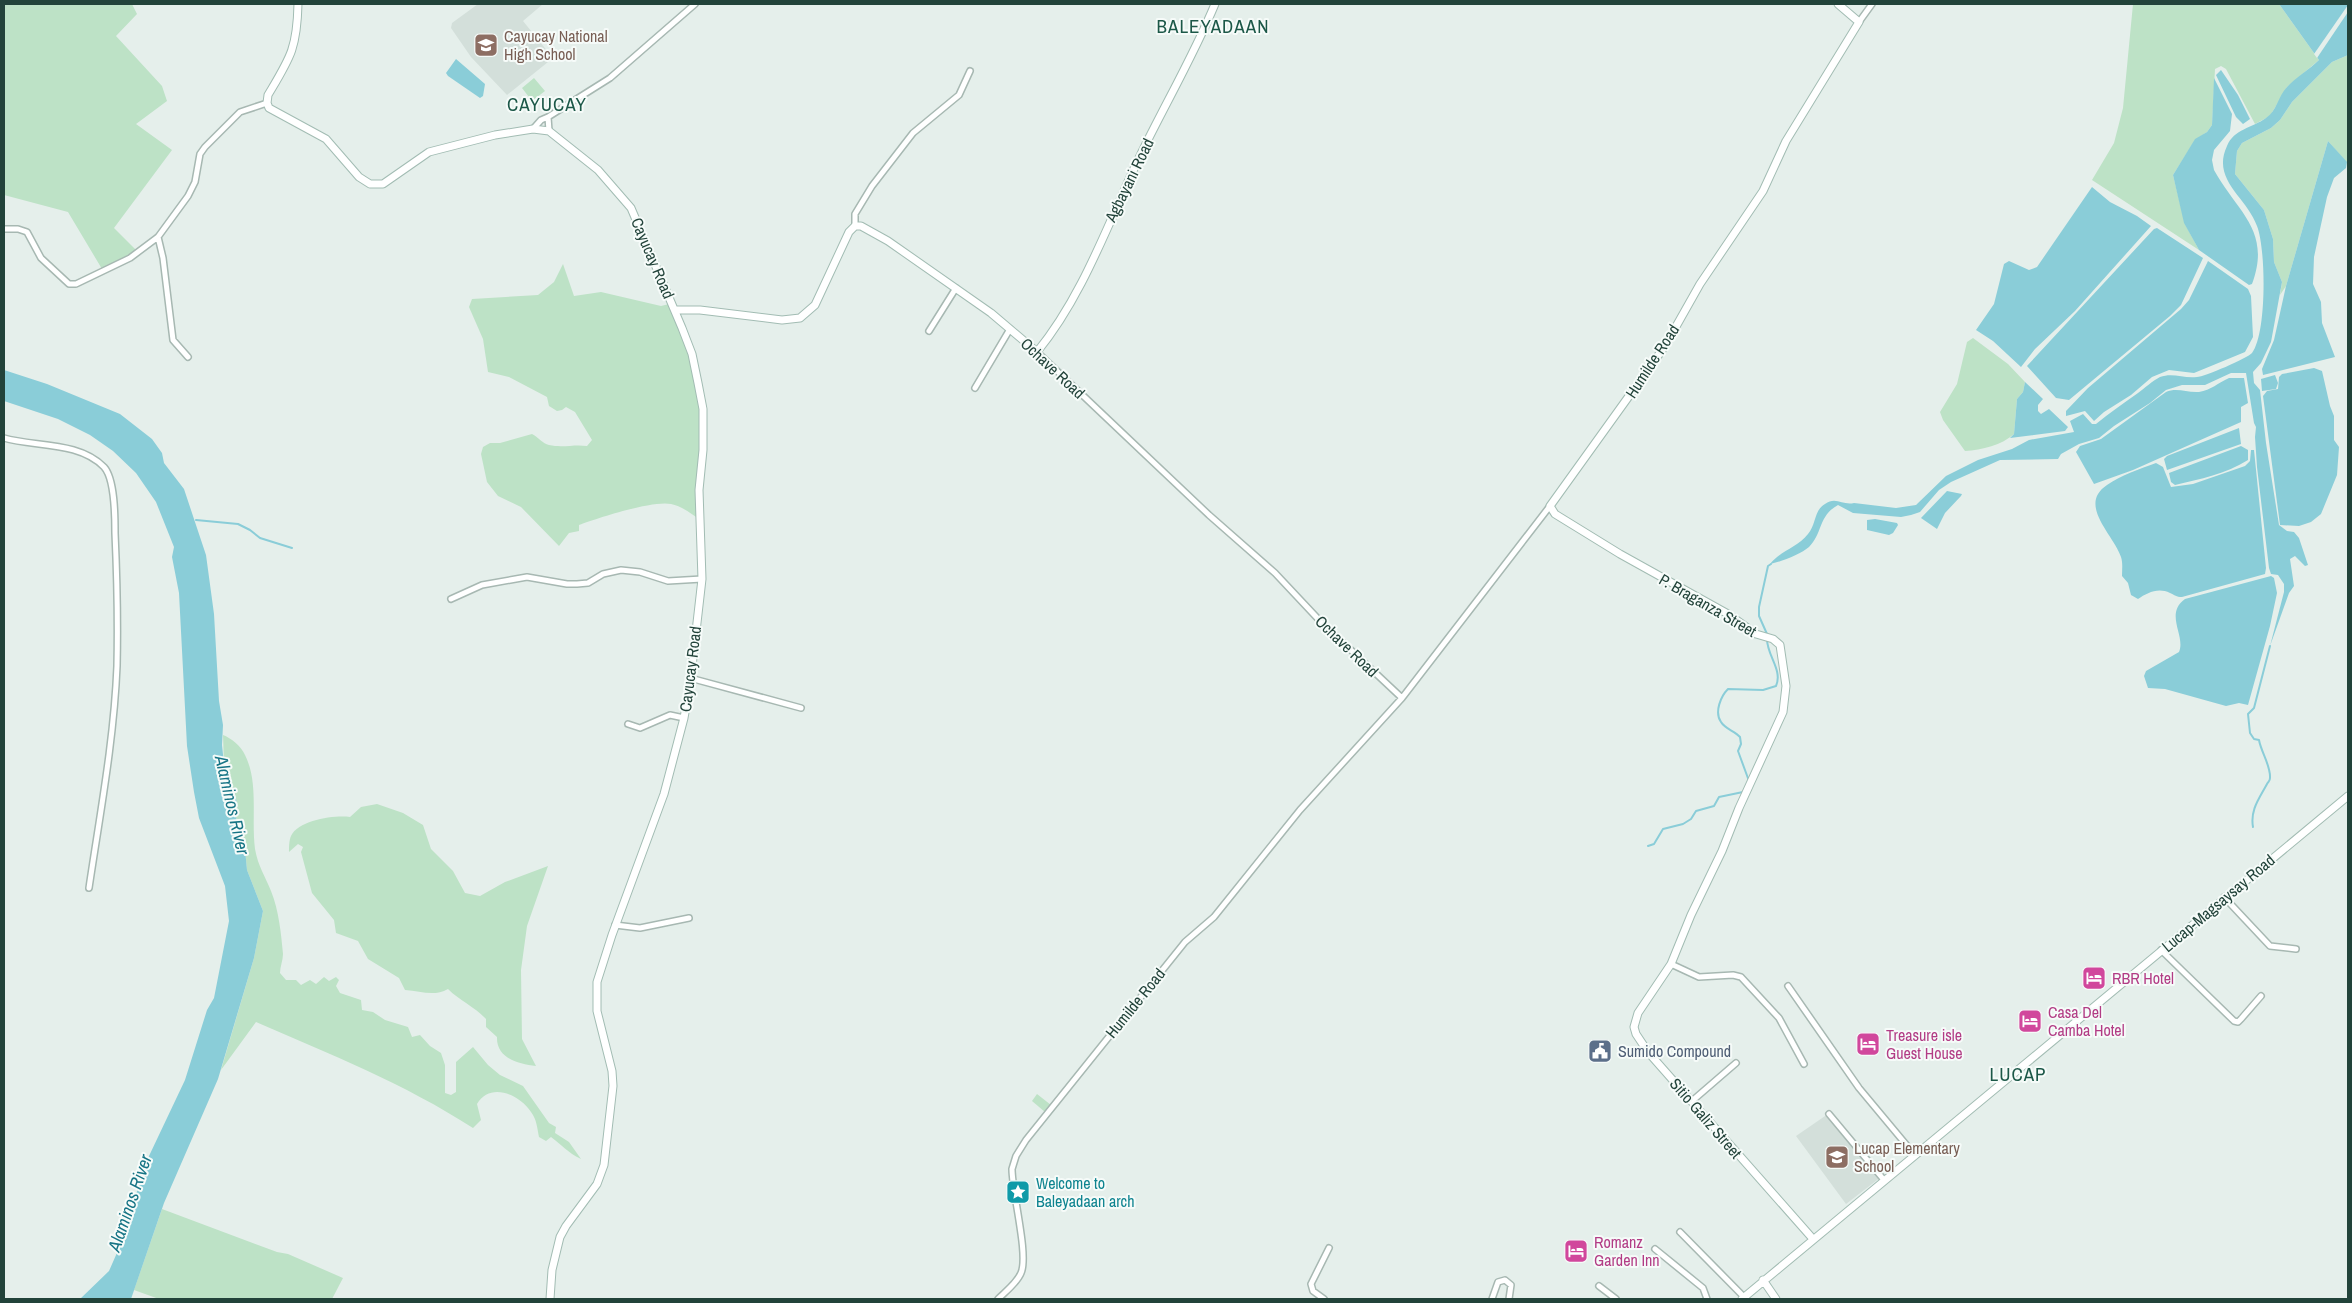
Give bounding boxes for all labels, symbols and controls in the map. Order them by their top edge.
district label: BALEYADAAN [1157,13,1269,39]
place label: Cayucay National High School [504,25,608,65]
school or university icon: Cayucay National High School [473,32,499,58]
district label: CAYUCAY [507,91,587,117]
street label: Agbayani Road [1099,135,1159,226]
street label: Cayucay Road [626,214,680,302]
street label: Humilde Road [1620,320,1684,402]
street label: Ochave Road [1016,333,1090,403]
street label: P. Braganza Street [1655,568,1761,642]
street label: Ochave Road [1311,610,1383,682]
street label: Cayucay Road [674,625,706,713]
water label: Alaminos River [209,752,256,858]
street label: Lucap-Magsaysay Road [2157,849,2279,957]
street label: Humilde Road [1100,963,1170,1043]
hotel icon: RBR Hotel [2081,965,2107,991]
place label: RBR Hotel [2112,967,2174,989]
place label: Casa Del Camba Hotel [2048,1001,2125,1041]
hotel icon: Casa Del Camba Hotel [2017,1008,2043,1034]
place label: Treasure isle Guest House [1886,1024,1963,1064]
hotel icon: Treasure isle Guest House [1855,1031,1881,1057]
public building icon: Sumido Compound [1587,1038,1613,1064]
place label: Sumido Compound [1618,1040,1731,1062]
district label: LUCAP [1990,1061,2046,1087]
street label: Sitio Galiz Street [1665,1073,1747,1163]
place label: Lucap Elementary School [1854,1137,1960,1177]
school or university icon: Lucap Elementary School [1824,1144,1850,1170]
water label: Alaminos River [101,1150,158,1256]
place label: Welcome to Baleyadaan arch [1036,1172,1134,1212]
place icon: Welcome to Baleyadaan arch [1005,1179,1031,1205]
place label: Romanz Garden Inn [1594,1231,1660,1271]
hotel icon: Romanz Garden Inn [1563,1238,1589,1264]

